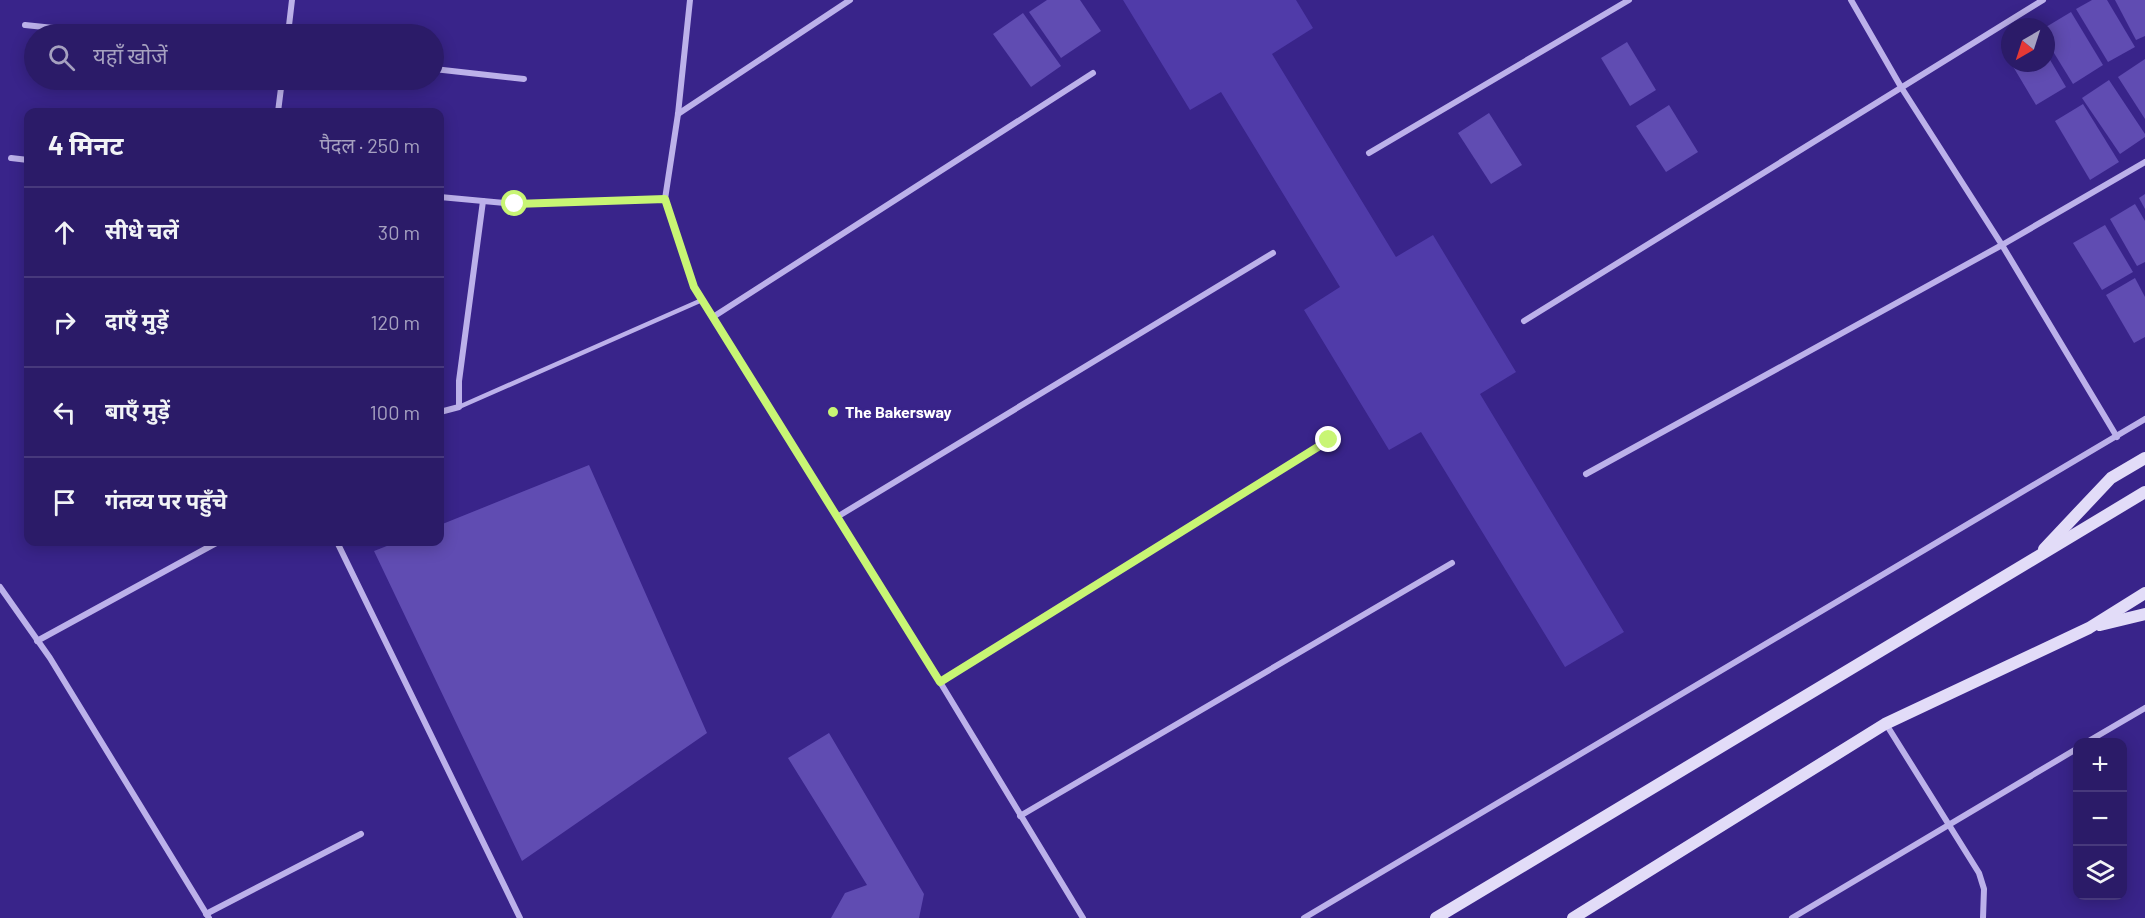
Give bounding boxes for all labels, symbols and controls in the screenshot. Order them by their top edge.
north arrow [2001,18,2055,72]
search box [24,24,444,90]
icon: search [45,41,78,74]
text: यहाँ खोजें [93,42,168,68]
text: 4 मिनट [48,129,124,160]
text: पैदल · 250 m [319,133,420,157]
route start [501,190,527,216]
icon: ahead [48,216,81,249]
text: सीधे चलें [105,217,179,243]
text: 30 m [378,220,420,244]
icon: right [48,306,81,339]
text: दाएँ मुड़ें [105,307,168,333]
text: 120 m [370,310,420,334]
icon: left [48,396,81,429]
text: बाएँ मुड़ें [105,397,170,423]
text: 100 m [370,400,420,424]
place label: The Bakersway [845,402,952,421]
marker: The Bakersway [826,405,840,419]
route end [1315,426,1341,452]
icon: arrive [48,486,81,519]
text: गंतव्य पर पहुँचे [105,487,227,513]
map controls [2073,738,2127,900]
button: + [2073,738,2127,792]
button: − [2073,792,2127,846]
button: layers [2073,846,2127,900]

